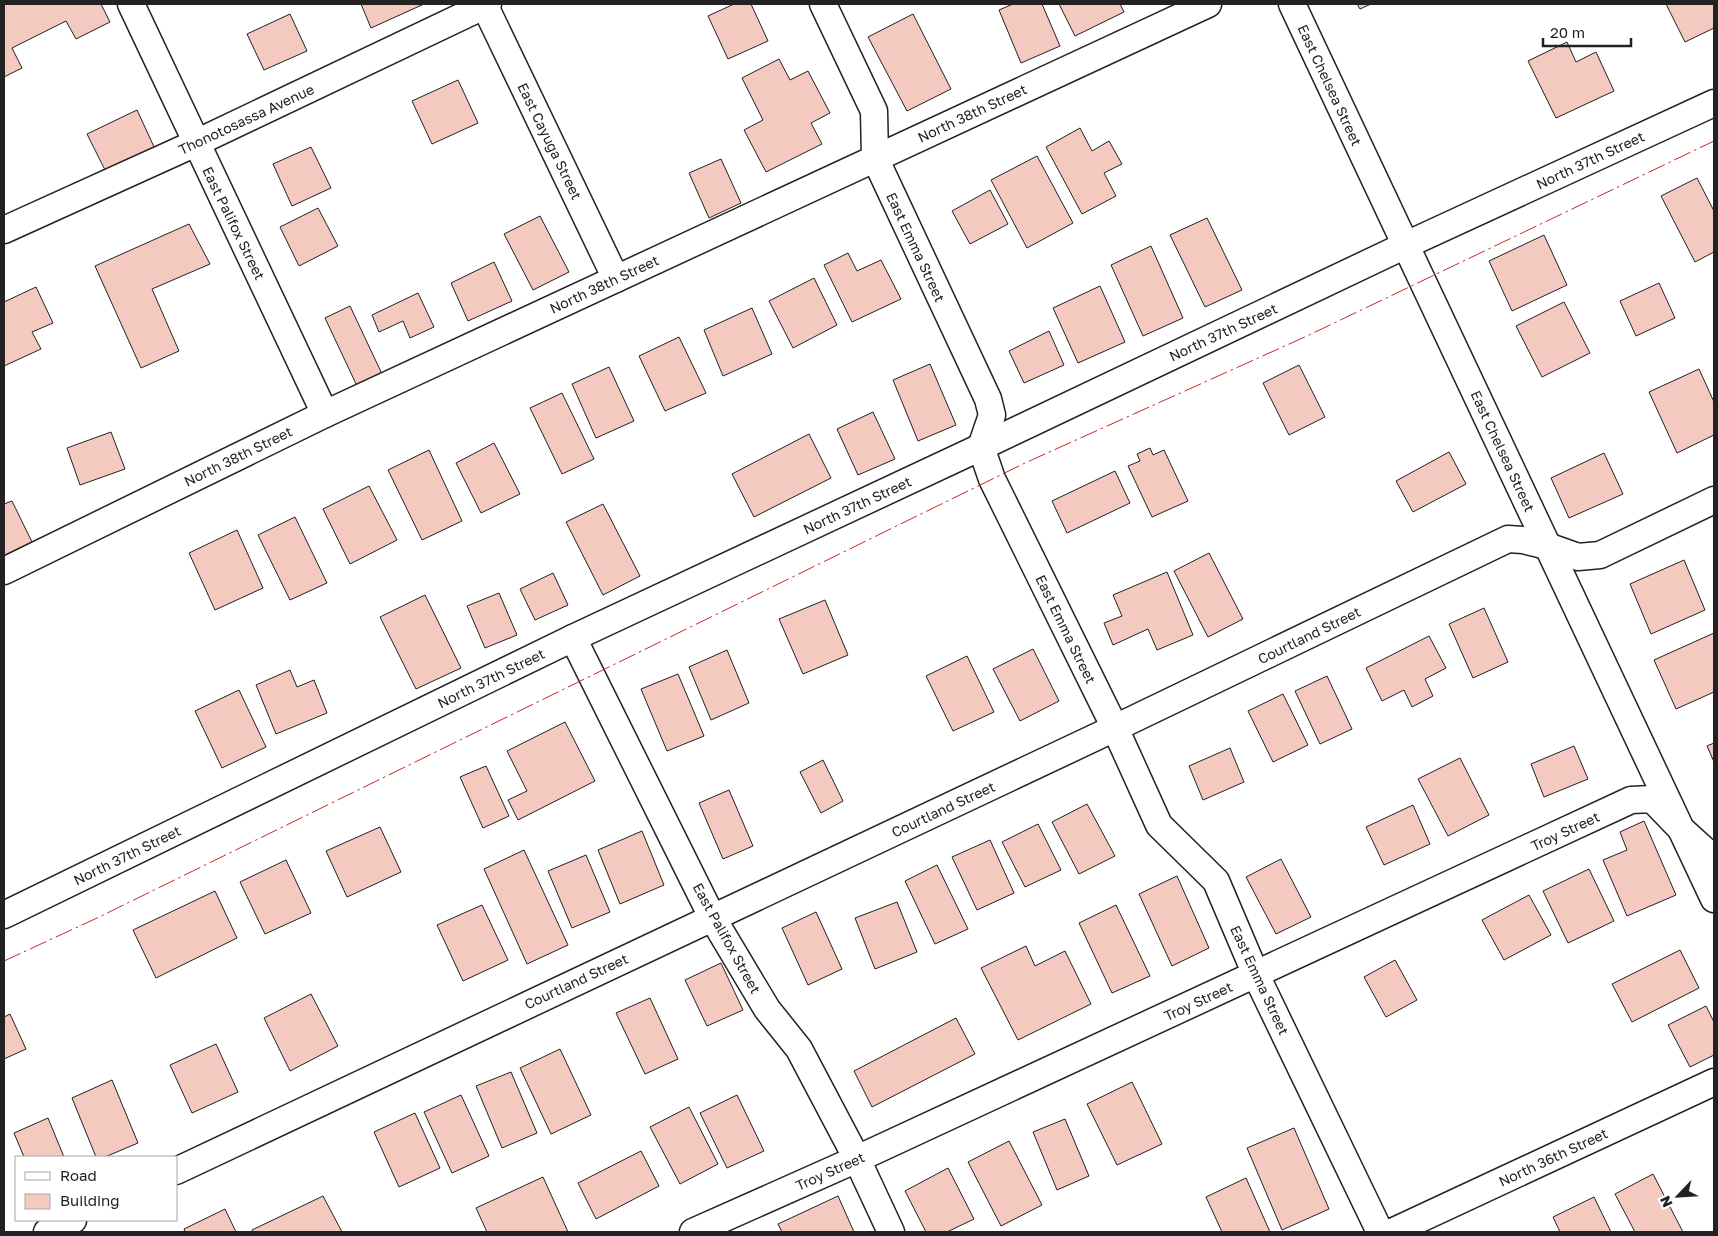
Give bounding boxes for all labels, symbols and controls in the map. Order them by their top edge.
scale bar [1543,15,1630,47]
street label: East Chelsea Street [1294,22,1366,148]
text: 20 m [1550,23,1585,41]
street label: Thonotosassa Avenue [175,80,317,158]
street label: East Cayuga Street [514,80,586,202]
street label: North 38th Street [915,80,1029,146]
street label: North 37th Street [1533,128,1647,192]
street label: East Palifox Street [199,164,269,282]
street label: East Emma Street [883,189,949,305]
street label: North 38th Street [547,251,661,317]
street label: North 37th Street [1166,300,1280,364]
street label: East Chelsea Street [1467,388,1539,514]
street label: North 38th Street [181,422,295,490]
street label: North 37th Street [800,473,914,537]
street label: East Emma Street [1032,572,1100,686]
street label: Courtland Street [1255,603,1363,667]
street label: North 37th Street [435,645,547,711]
street label: Courtland Street [889,778,997,840]
street label: Troy Street [1528,808,1602,854]
street label: North 37th Street [71,822,183,888]
street label: East Palifox Street [690,880,764,996]
street label: East Emma Street [1227,922,1293,1038]
street label: Courtland Street [522,950,630,1012]
street label: Troy Street [1161,978,1235,1024]
street label: North 36th Street [1496,1124,1610,1190]
street label: Troy Street [793,1148,867,1194]
legend [15,1156,178,1221]
text: Road [60,1166,97,1184]
north arrow [1653,1171,1703,1221]
text: Building [60,1191,120,1209]
text: N [1656,1193,1676,1210]

